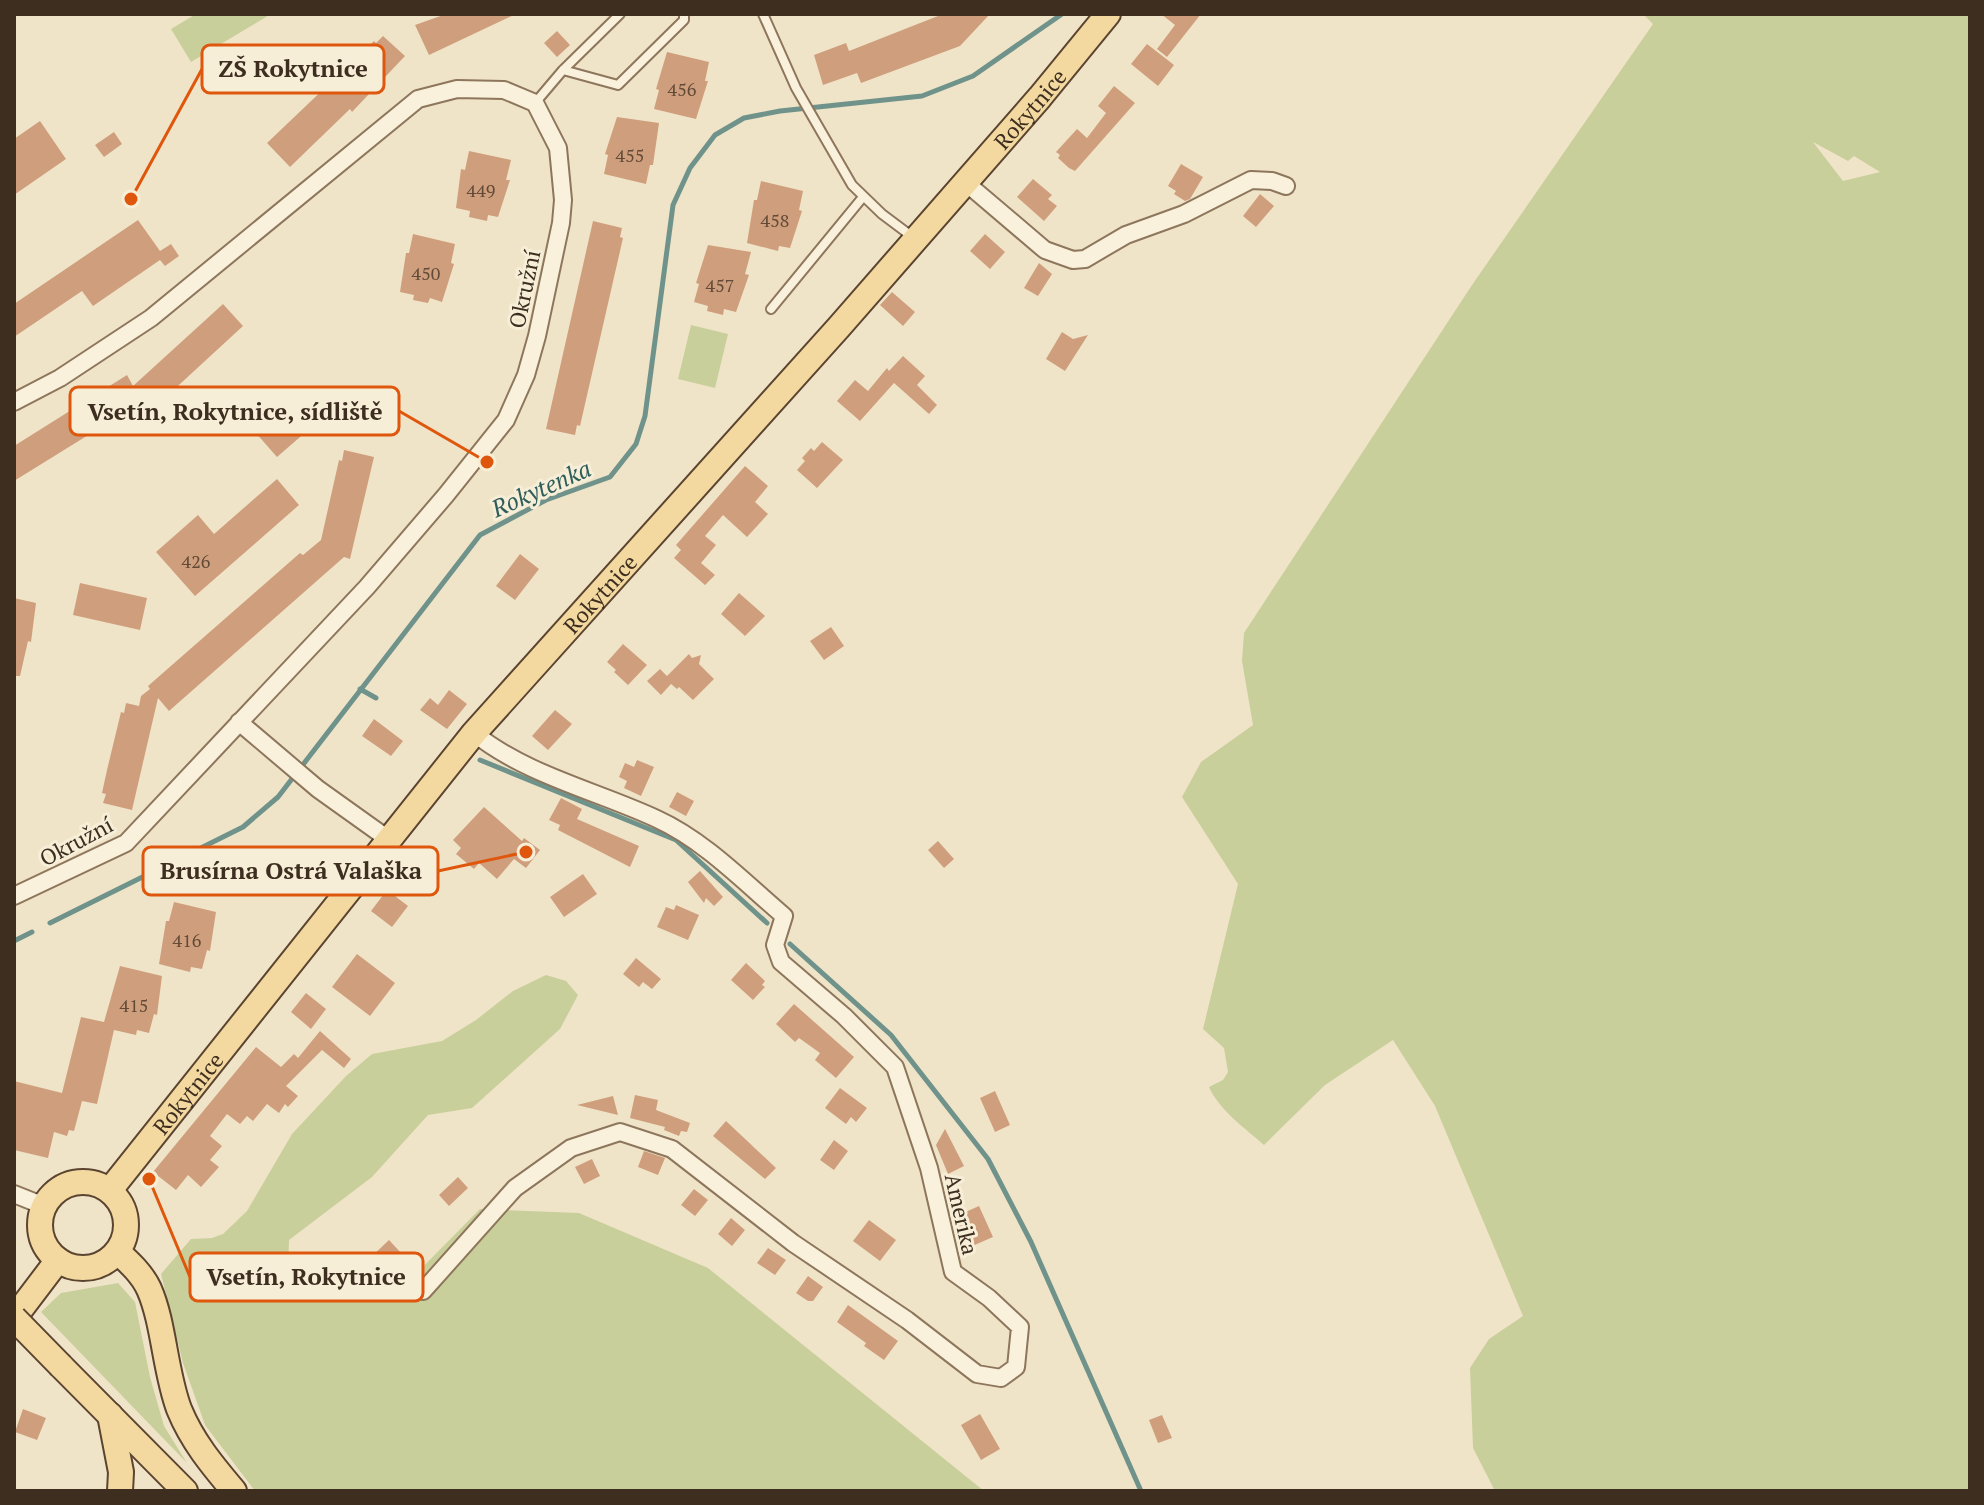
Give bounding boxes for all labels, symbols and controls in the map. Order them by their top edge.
callout: ZŠ Rokytnice [202,45,384,93]
text: ZŠ Rokytnice [218,52,368,84]
street label: Rokytnice [987,62,1072,155]
house number: 456 [668,77,697,101]
house number: 455 [616,143,644,167]
house number: 449 [467,178,495,202]
house number: 458 [761,208,789,232]
street label: Okružní [502,247,546,331]
house number: 450 [412,261,440,285]
house number: 457 [706,273,734,297]
callout: Vsetín, Rokytnice, sídliště [70,387,399,435]
text: Vsetín, Rokytnice, sídliště [87,395,383,427]
water label: Rokytenka [485,452,596,525]
street label: Rokytnice [556,548,643,639]
house number: 426 [182,549,211,573]
street label: Okružní [34,809,118,872]
callout: Brusírna Ostrá Valaška [143,847,438,895]
text: Brusírna Ostrá Valaška [160,854,423,886]
house number: 416 [173,928,202,952]
house number: 415 [120,993,148,1017]
street label: Rokytnice [146,1046,229,1140]
street label: Amerika [939,1170,985,1258]
callout: Vsetín, Rokytnice [190,1253,423,1301]
text: Vsetín, Rokytnice [206,1260,406,1292]

